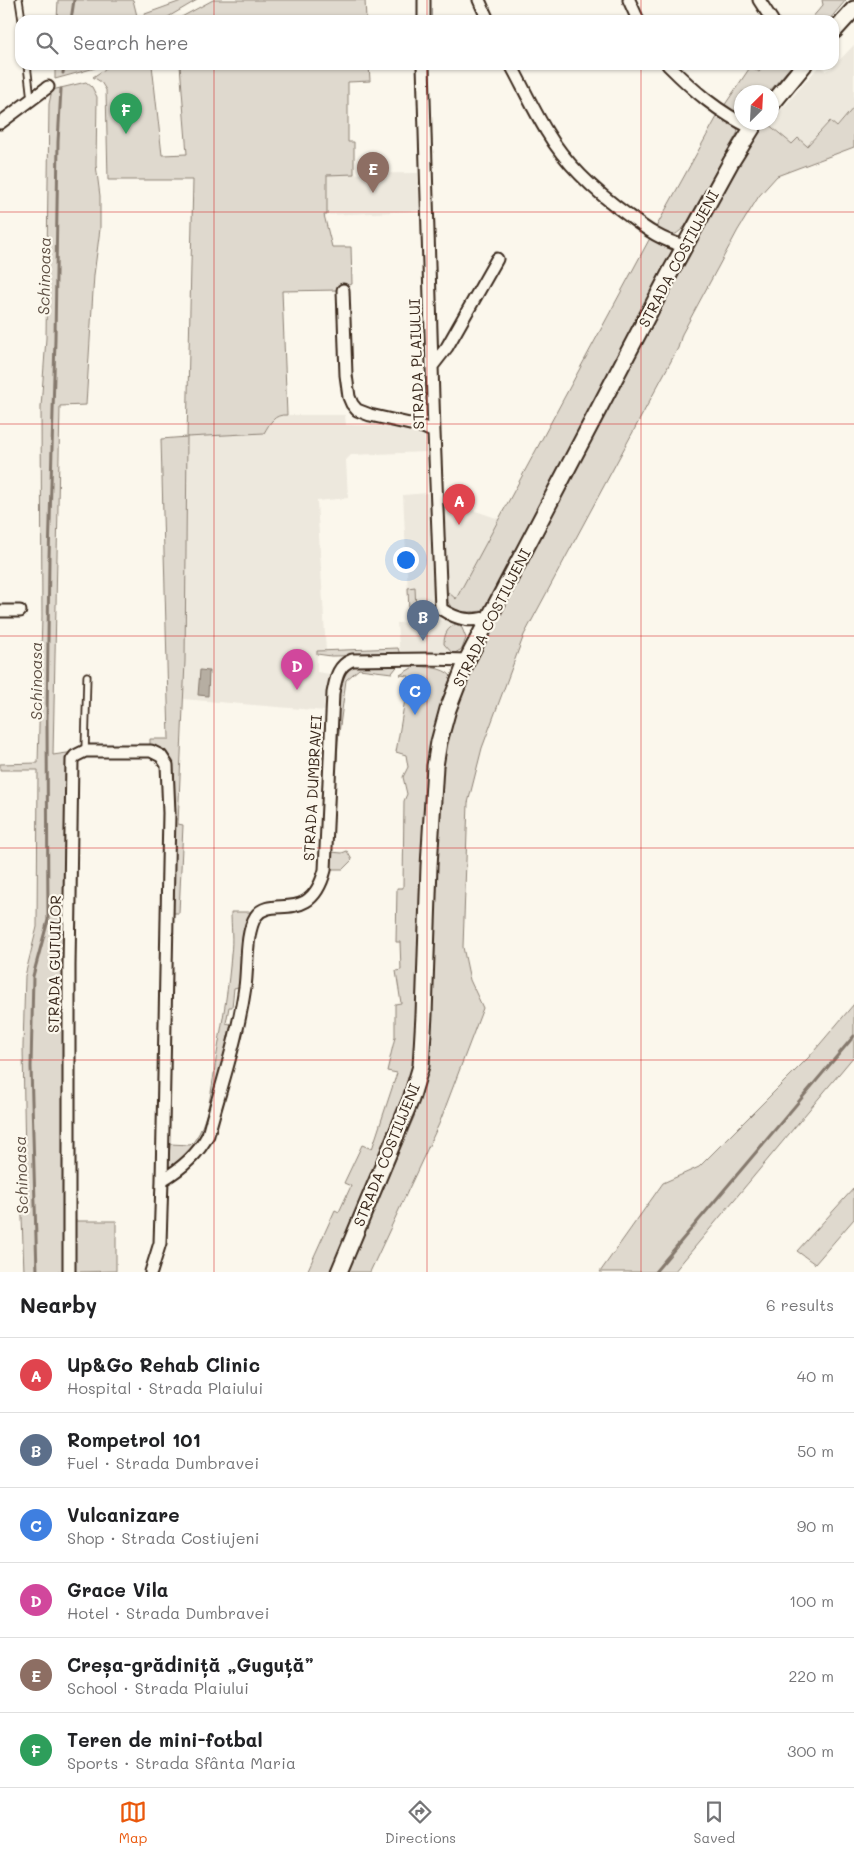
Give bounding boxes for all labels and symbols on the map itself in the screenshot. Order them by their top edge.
north arrow [734,85,779,130]
pin: F [110,93,142,134]
pin: E [357,152,389,193]
street label: STRADA COSTIUJENI [633,186,723,331]
water label: Schinoasa [32,237,55,315]
street label: STRADA PLAIULUI [404,298,428,430]
pin: A [443,484,475,525]
street label: STRADA COSTIUJENI [448,545,535,690]
your location [393,547,419,573]
pin: B [407,600,439,641]
water label: Schinoasa [25,642,46,720]
pin: D [281,649,313,690]
pin: C [399,674,431,715]
street label: STRADA DUMBRAVEI [298,714,326,862]
street label: STRADA GUTUILOR [43,895,65,1033]
street label: STRADA COSTIUJENI [348,1080,424,1229]
water label: Schinoasa [9,1135,32,1215]

